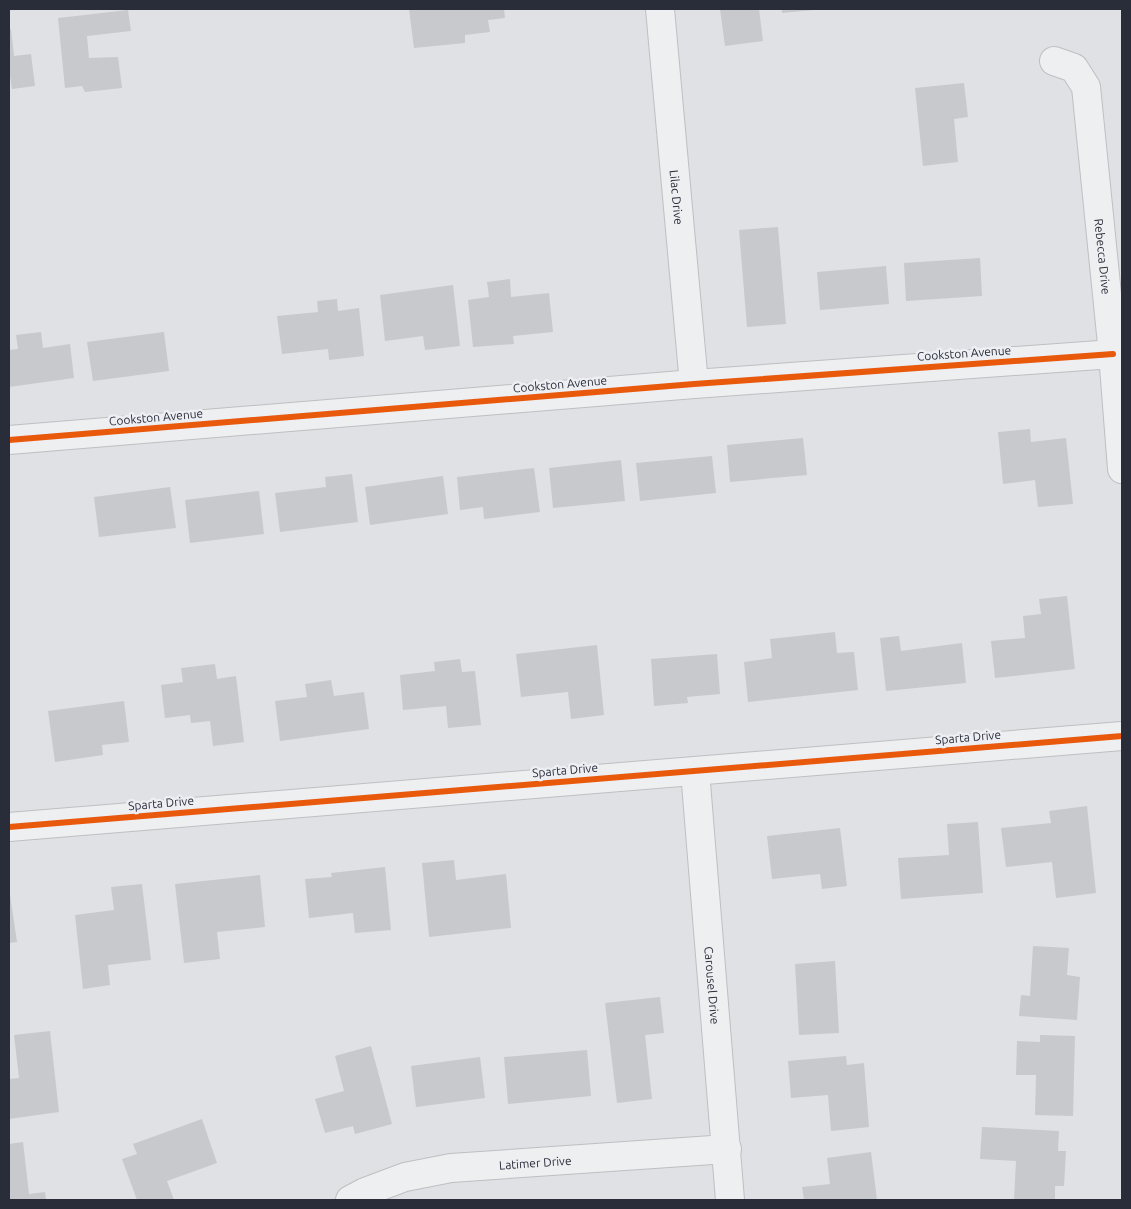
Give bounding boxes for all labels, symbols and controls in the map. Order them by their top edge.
street label: Lilac Drive [668,169,686,225]
street label: Rebecca Drive [1093,218,1113,295]
street label: Cookston Avenue [916,343,1012,363]
street label: Cookston Avenue [512,373,608,395]
street label: Cookston Avenue [108,406,204,428]
street label: Sparta Drive [935,728,1001,746]
street label: Sparta Drive [532,761,598,779]
street label: Sparta Drive [128,794,194,812]
street label: Carousel Drive [703,946,722,1025]
street label: Latimer Drive [499,1153,572,1171]

